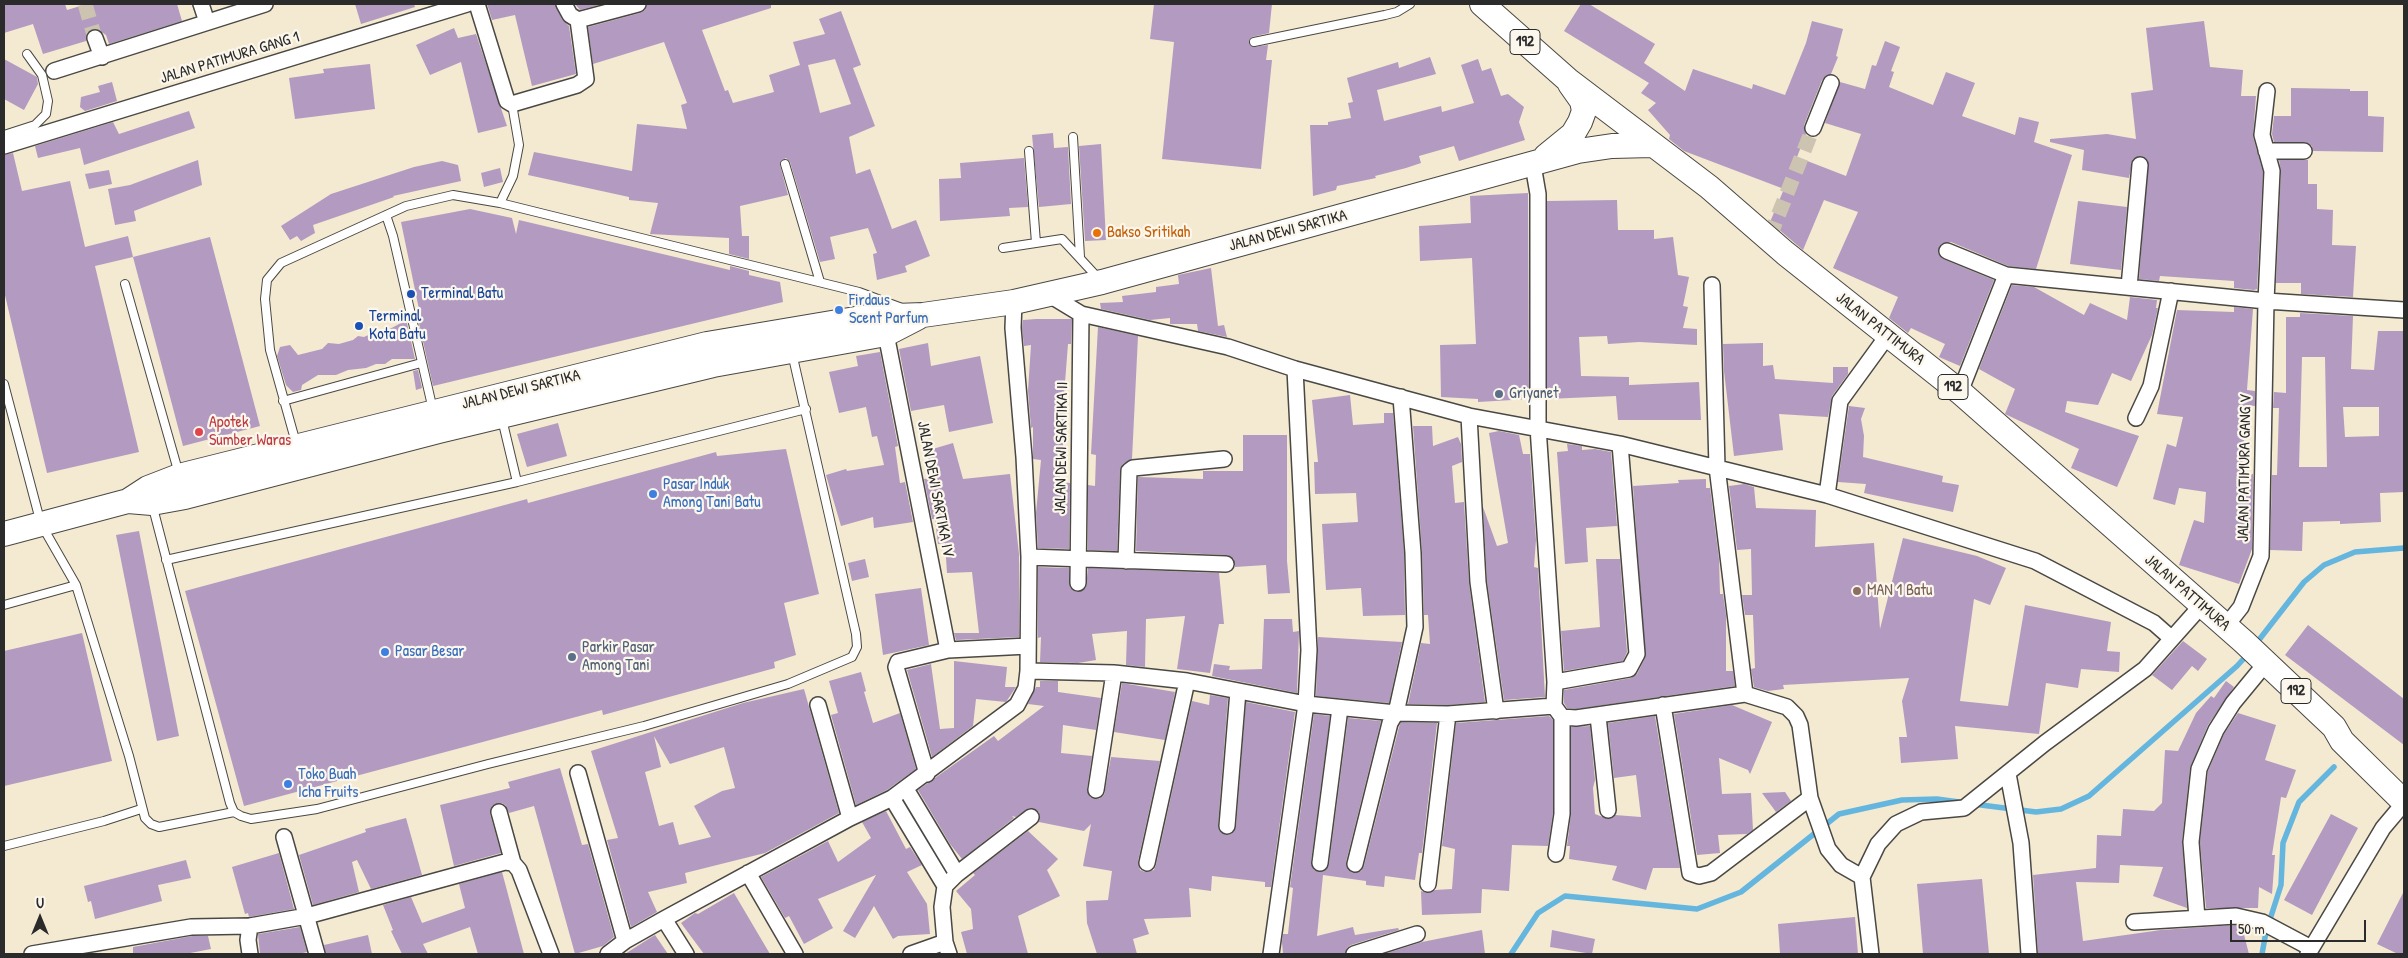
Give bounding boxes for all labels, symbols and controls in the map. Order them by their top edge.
street label: JALAN PATIMURA GANG 1 [158,28,302,88]
road number: 192 [1510,30,1540,54]
street label: JALAN DEWI SARTIKA [1227,206,1349,256]
place label: Bakso Sritikah [1107,223,1190,243]
marker: Bakso Sritikah [1091,227,1103,239]
place label: Terminal Batu [421,284,503,304]
marker: Terminal Batu [405,288,417,300]
street label: JALAN PATTIMURA [1832,288,1928,370]
place label: Firdaus Scent Parfum [849,291,928,329]
marker: Firdaus Scent Parfum [833,304,845,316]
place label: Terminal Kota Batu [369,307,426,345]
marker: Terminal Kota Batu [353,320,365,332]
street label: JALAN DEWI SARTIKA [460,366,582,414]
road number: 192 [1938,374,1968,400]
street label: JALAN DEWI SARTIKA II [1051,381,1073,515]
place label: Griyanet [1509,384,1559,404]
marker: Griyanet [1493,388,1505,400]
street label: JALAN PATIMURA GANG V [2234,394,2256,542]
place label: Apotek Sumber Waras [209,413,291,451]
street label: JALAN DEWI SARTIKA IV [912,419,958,559]
marker: Apotek Sumber Waras [193,426,205,438]
place label: Pasar Induk Among Tani Batu [663,475,761,513]
marker: Pasar Induk Among Tani Batu [647,488,659,500]
street label: JALAN PATTIMURA [2140,551,2234,635]
place label: MAN 1 Batu [1867,581,1932,601]
marker: MAN 1 Batu [1851,585,1863,597]
place label: Parkir Pasar Among Tani [582,638,655,676]
place label: Pasar Besar [395,642,464,662]
marker: Pasar Besar [379,646,391,658]
marker: Parkir Pasar Among Tani [566,651,578,663]
road number: 192 [2281,678,2311,704]
place label: Toko Buah Icha Fruits [298,765,358,803]
marker: Toko Buah Icha Fruits [282,778,294,790]
north arrow [15,893,65,943]
text: U [36,893,44,912]
scale bar [2233,910,2369,942]
text: 50 m [2238,918,2265,939]

